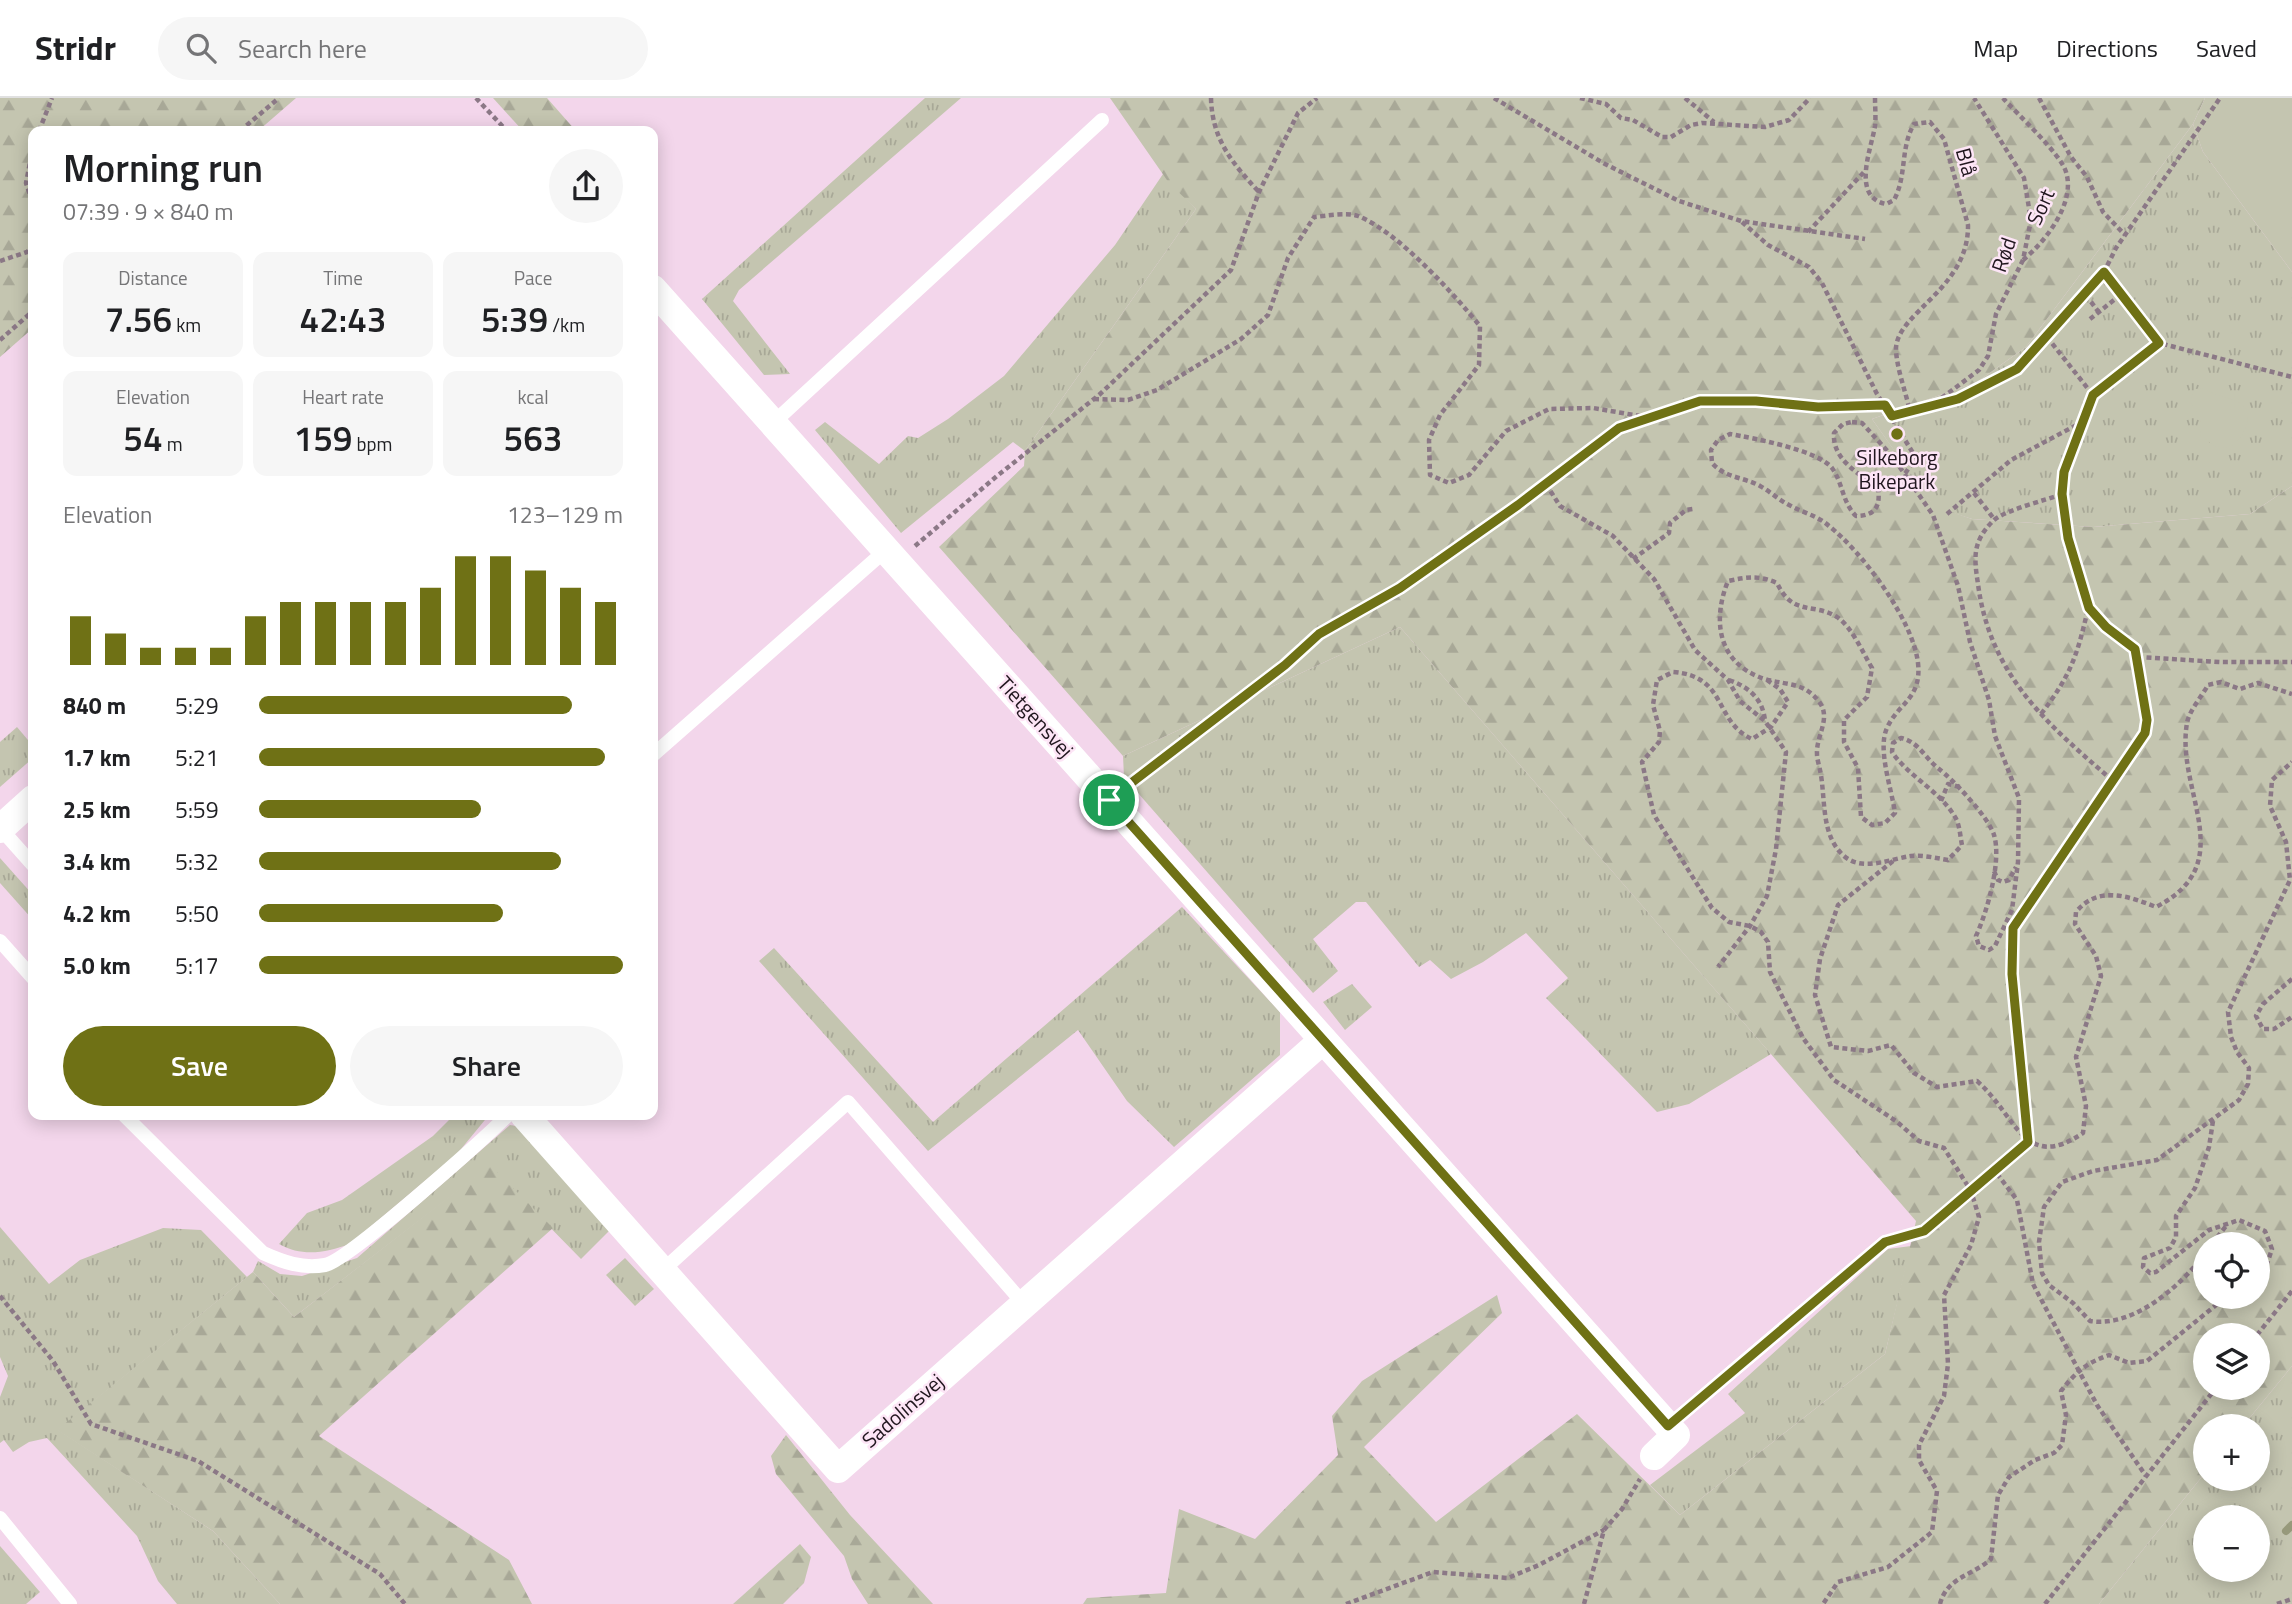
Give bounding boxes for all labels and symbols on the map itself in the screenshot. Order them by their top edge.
street label: Blå [1948,144,1986,180]
street label: Sort [2018,183,2063,230]
street label: Rød [1982,233,2024,276]
marker: Silkeborg Bikepark [1889,426,1905,442]
place label: Silkeborg Bikepark [1856,441,1938,497]
street label: Tietgensvej [990,668,1081,765]
pin [1079,770,1139,830]
street label: Sadolinsvej [854,1366,950,1455]

